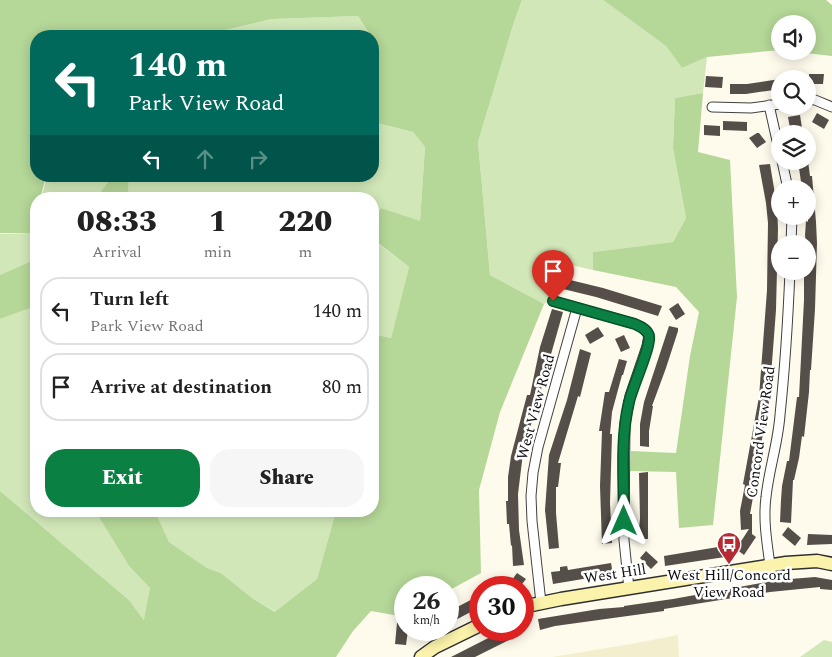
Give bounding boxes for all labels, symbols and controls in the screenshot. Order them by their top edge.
map controls [771,15,816,280]
button: sound [771,15,816,60]
text: 140 m [128,39,227,92]
icon: left [45,50,110,115]
button: search [771,70,816,115]
text: Park View Road [128,87,284,120]
button: layers [771,125,816,170]
icon: left [138,145,166,173]
icon: ahead [191,145,219,173]
icon: right [244,145,272,173]
button: + [771,180,816,225]
text: 08:33 [77,199,157,245]
text: 1 [209,199,227,245]
text: 220 [278,199,332,245]
button: − [771,235,816,280]
text: Arrival [92,240,142,264]
text: min [204,240,232,264]
text: m [298,240,312,264]
pin [532,250,574,301]
icon: arrive [539,257,567,285]
text: Turn left [90,285,169,314]
icon: left [47,297,75,325]
text: 140 m [312,297,362,326]
text: Park View Road [90,314,204,338]
street label: West View Road [511,351,561,463]
street label: Concord View Road [740,365,782,499]
icon: arrive [47,373,75,401]
text: Arrive at destination [90,373,272,402]
text: 80 m [322,373,362,402]
button: Exit [45,449,200,507]
button: Share [210,449,364,507]
position arrow [597,494,649,546]
bus stop icon: West Hill/Concord View Road [716,531,742,565]
street label: West Hill [582,558,648,590]
place label: West Hill/Concord View Road [667,564,791,604]
speed limit sign: 30 [469,576,534,641]
text: 26 [412,583,441,621]
text: km/h [413,611,440,630]

